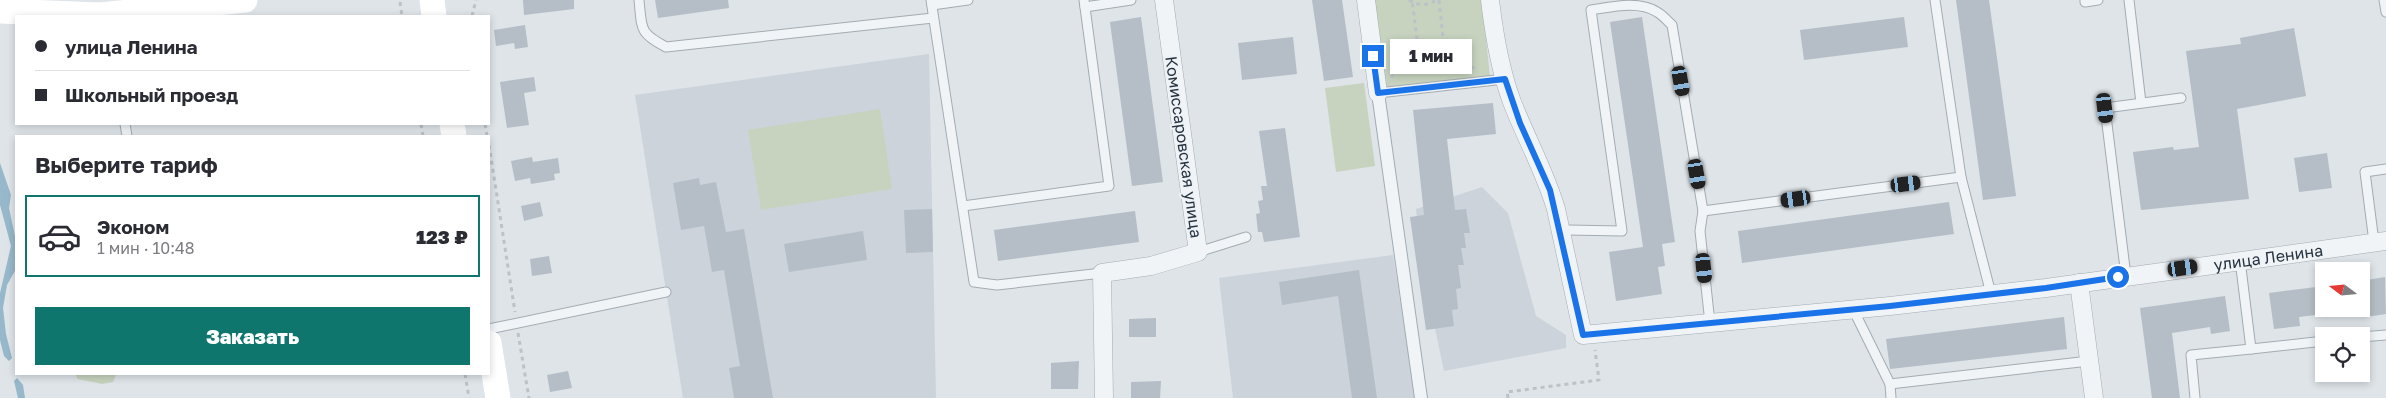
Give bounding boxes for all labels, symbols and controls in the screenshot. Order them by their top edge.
text: улица Ленина [65,35,198,58]
callout: 1 мин [1390,38,1473,74]
route end [1362,45,1384,67]
text: 1 мин [1409,46,1453,66]
street label: Комиссаровская улица [1161,55,1207,239]
car [1671,65,1690,97]
text: Школьный проезд [65,83,238,106]
car [2095,92,2114,124]
text: Выберите тариф [35,151,218,178]
car [1687,158,1706,190]
car [1890,175,1921,193]
car [1780,189,1811,209]
icon: car [37,214,82,259]
text: Эконом [97,215,169,238]
text: 123 ₽ [416,225,468,248]
text: 1 мин · 10:48 [97,238,195,258]
street label: улица Ленина [2212,240,2324,275]
car [1694,252,1713,284]
car [2167,258,2198,278]
north arrow [2315,262,2370,318]
map controls [2315,262,2370,382]
route start [2107,266,2129,288]
button: Заказать [35,307,470,365]
button: locate [2315,327,2370,382]

